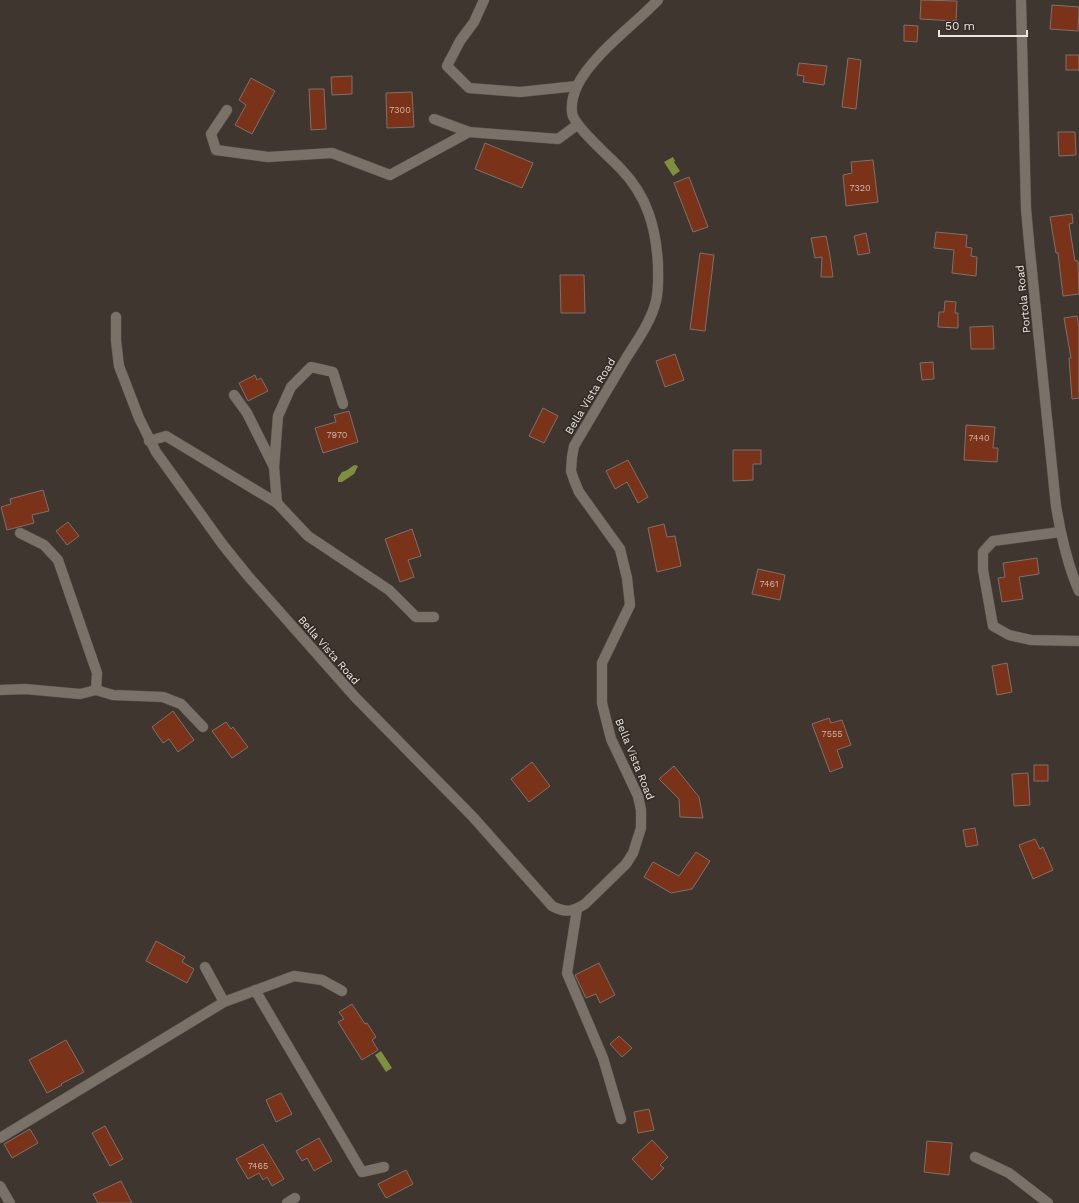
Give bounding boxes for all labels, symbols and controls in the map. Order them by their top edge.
scale bar [939,12,1027,38]
text: 50 m [945,19,975,33]
house number: 7300 [389,105,411,115]
house number: 7320 [849,183,871,193]
street label: Portola Road [1013,264,1034,334]
street label: Bella Vista Road [563,356,618,437]
house number: 7970 [327,430,348,440]
house number: 7440 [968,433,990,443]
house number: 7461 [760,579,778,589]
street label: Bella Vista Road [295,613,362,687]
street label: Bella Vista Road [612,717,657,802]
house number: 7555 [822,729,842,739]
house number: 7465 [248,1161,268,1171]

